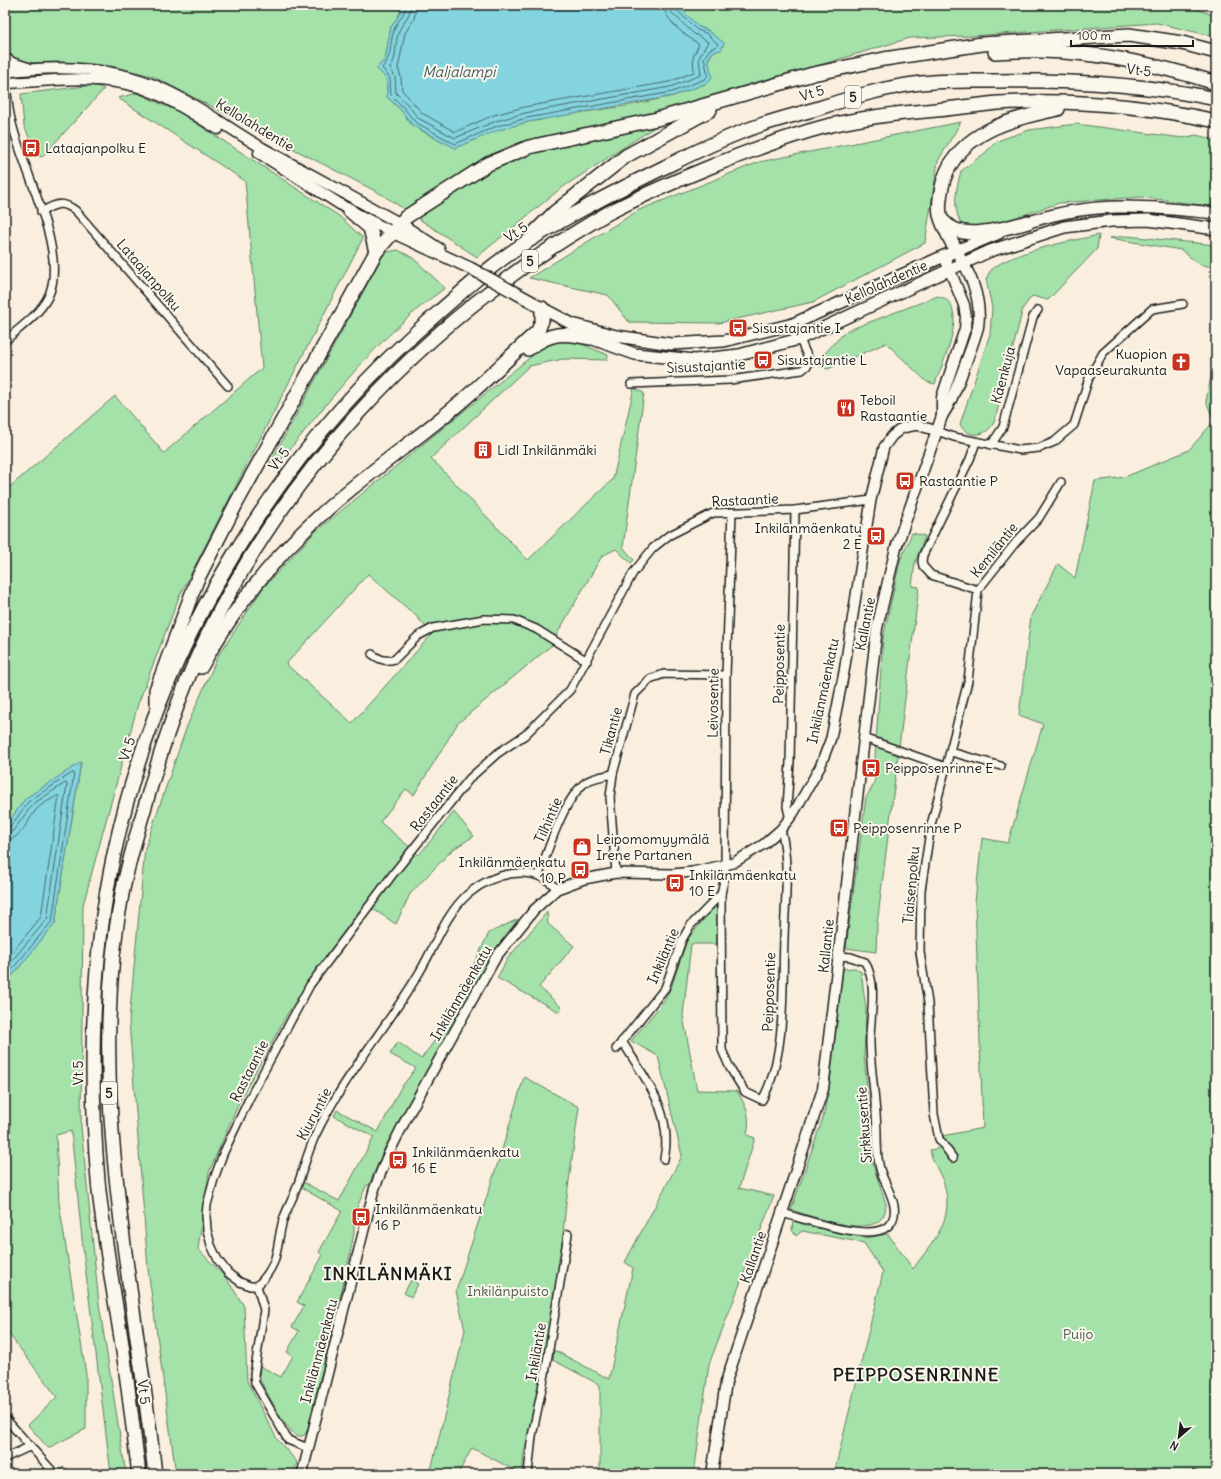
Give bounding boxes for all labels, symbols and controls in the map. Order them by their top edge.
scale bar [1071,22,1193,48]
text: 100 m [1077,28,1111,43]
street label: Vt 5 [1126,60,1152,80]
water label: Maljalampi [423,62,497,81]
street label: Vt 5 [798,81,826,105]
road number: 5 [845,86,861,108]
street label: Kellolahdentie [213,95,297,155]
bus stop icon: Lataajanpolku E [20,137,42,159]
place label: Lataajanpolku E [45,139,146,157]
street label: Vt 5 [501,218,531,246]
street label: Lataajanpolku [113,235,185,315]
road number: 5 [522,250,538,272]
street label: Kellolahdentie [842,256,930,308]
bus stop icon: Sisustajantie I [727,317,749,339]
place label: Sisustajantie I [752,319,840,337]
street label: Käenkuja [987,344,1019,406]
place label: Kuopion Vapaaseurakunta [1055,345,1167,379]
bus stop icon: Sisustajantie L [752,349,774,371]
place label: Sisustajantie L [777,351,867,369]
church icon: Kuopion Vapaaseurakunta [1170,351,1192,373]
street label: Sisustajantie [666,355,746,377]
place label: Teboil Rastaantie [860,391,927,425]
restaurant icon: Teboil Rastaantie [835,397,857,419]
building icon: Lidl Inkilänmäki [472,439,494,461]
place label: Lidl Inkilänmäki [497,441,597,459]
street label: Vt 5 [264,444,294,474]
bus stop icon: Rastaantie P [894,470,916,492]
place label: Rastaantie P [919,472,998,490]
street label: Rastaantie [711,489,779,511]
place label: Inkilänmäenkatu 2 E [755,519,862,553]
street label: Kemiläntie [966,519,1022,581]
bus stop icon: Inkilänmäenkatu 2 E [865,525,887,547]
street label: Kallantie [851,596,879,652]
street label: Peipposentie [769,624,789,704]
street label: Inkilänmäenkatu [803,637,843,745]
street label: Leivosentie [703,668,723,738]
street label: Tikantie [596,705,626,757]
street label: Vt 5 [115,734,139,764]
bus stop icon: Peipposenrinne E [860,757,882,779]
place label: Peipposenrinne E [885,759,994,777]
street label: Rastaantie [406,771,462,835]
street label: Tilhintie [530,794,566,846]
bus stop icon: Peipposenrinne P [828,817,850,839]
place label: Peipposenrinne P [853,819,962,837]
place label: Leipomomyymälä Irene Partanen [596,830,709,864]
shop icon: Leipomomyymälä Irene Partanen [571,836,593,858]
street label: Tiaisenpolku [899,845,923,925]
place label: Inkilänmäenkatu 10 P [459,853,566,887]
bus stop icon: Inkilänmäenkatu 10 P [569,859,591,881]
place label: Inkilänmäenkatu 10 E [689,866,796,900]
bus stop icon: Inkilänmäenkatu 10 E [664,872,686,894]
street label: Kallantie [814,918,838,974]
street label: Inkiläntie [643,925,683,987]
street label: Inkilänmäenkatu [426,942,496,1044]
street label: Peipposentie [759,952,779,1032]
street label: Rastaantie [226,1037,272,1105]
street label: Vt 5 [69,1060,87,1086]
road number: 5 [101,1082,117,1104]
street label: Kiuruntie [293,1085,335,1143]
street label: Sirkkusentie [852,1086,876,1164]
place label: Inkilänmäenkatu 16 E [412,1143,519,1177]
bus stop icon: Inkilänmäenkatu 16 E [387,1149,409,1171]
place label: Inkilänmäenkatu 16 P [375,1200,482,1234]
bus stop icon: Inkilänmäenkatu 16 P [350,1206,372,1228]
street label: Kallantie [736,1228,770,1286]
district label: INKILÄNMÄKI [323,1262,453,1285]
park label: Inkilänpuisto [467,1282,549,1300]
street label: Inkilänmäenkatu [296,1297,342,1405]
street label: Inkiläntie [522,1321,550,1383]
park label: Puijo [1063,1325,1093,1343]
district label: PEIPPOSENRINNE [833,1363,999,1386]
street label: Vt 5 [134,1379,154,1405]
north arrow [1159,1417,1199,1457]
text: N [1168,1438,1181,1454]

